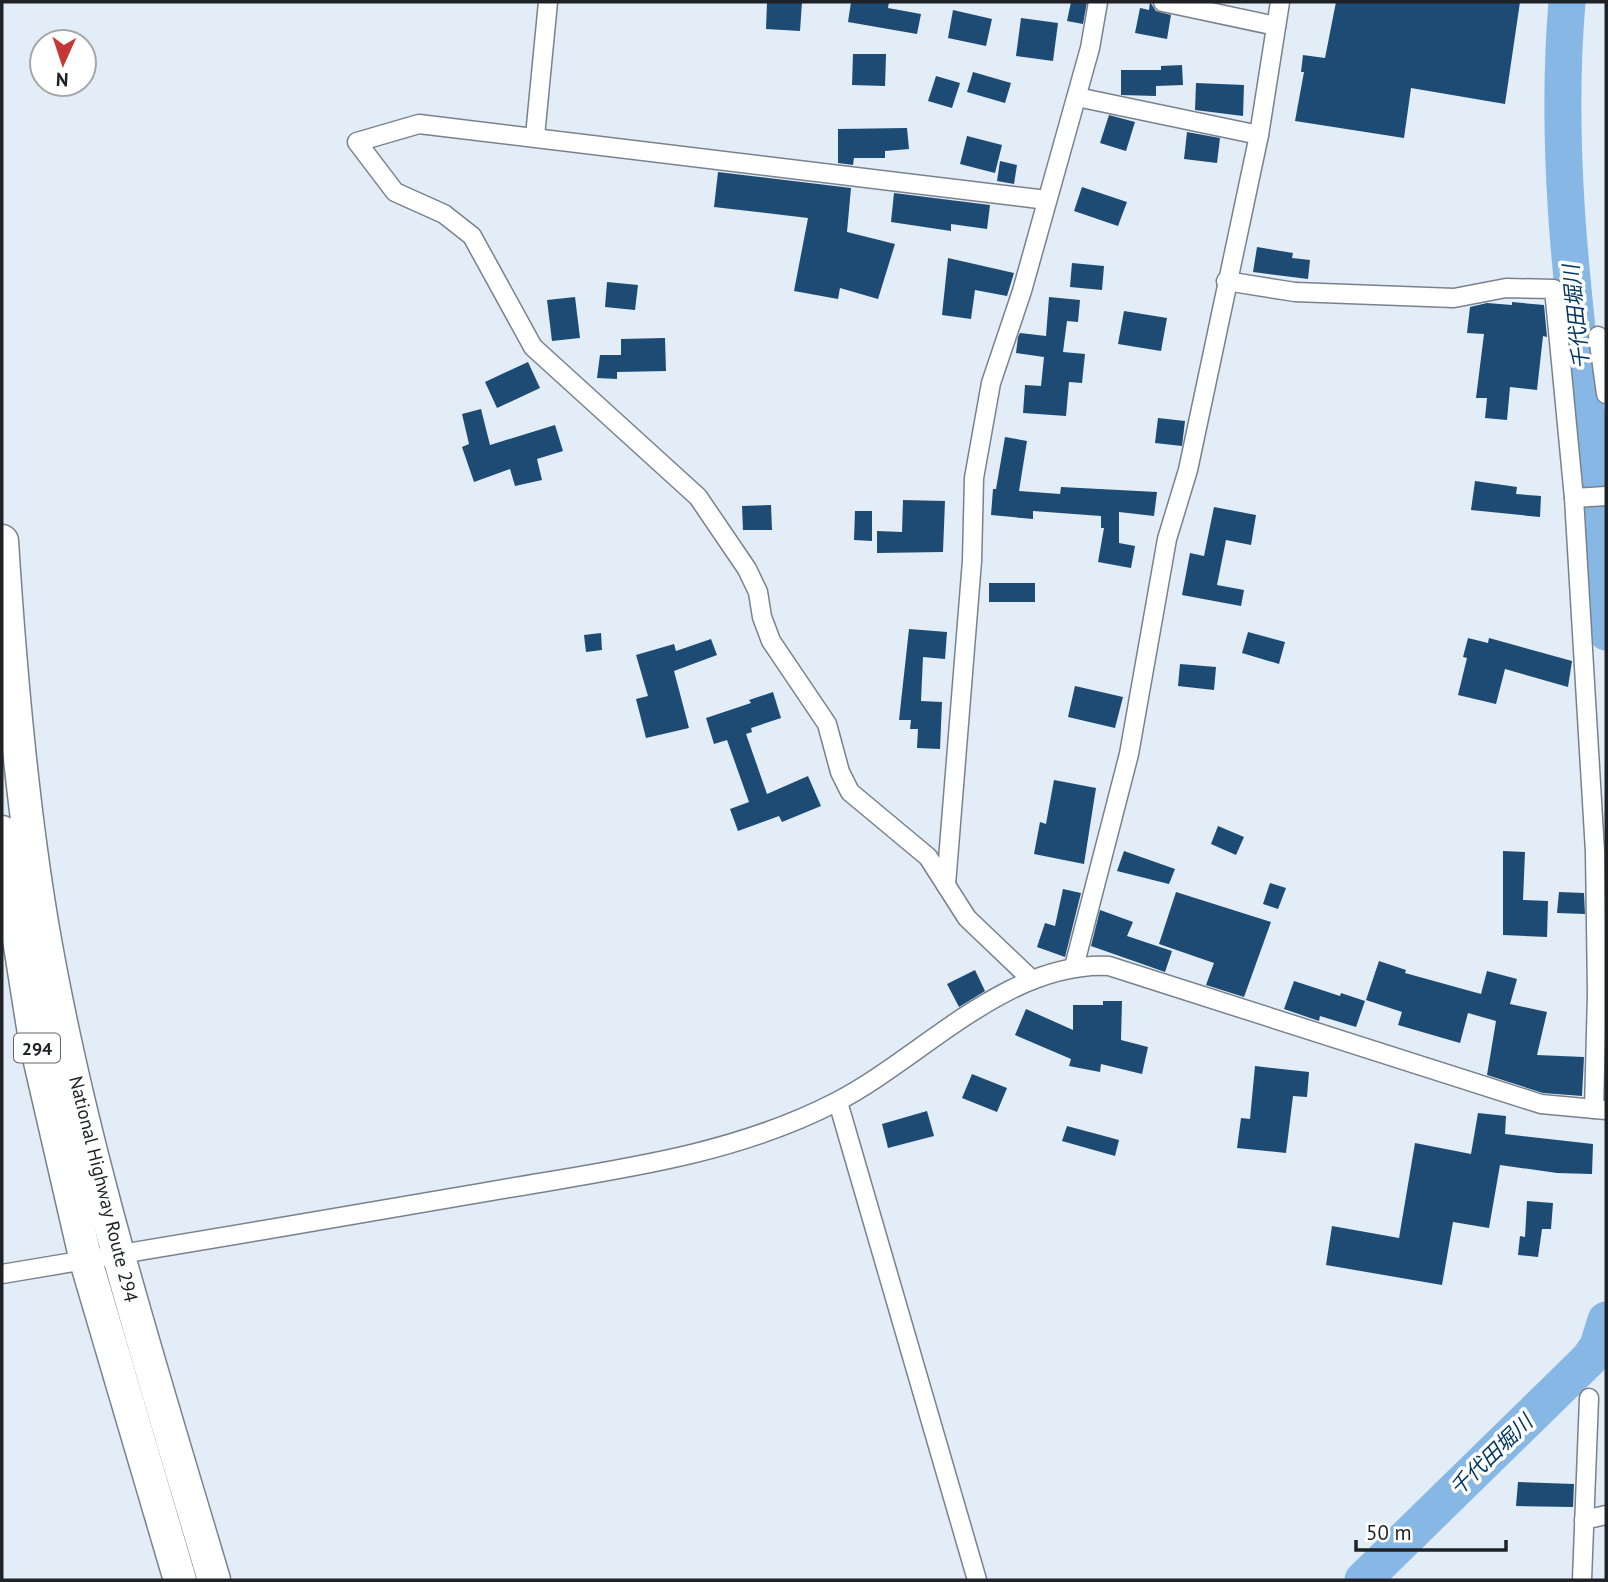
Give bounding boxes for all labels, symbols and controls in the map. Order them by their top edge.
north arrow [28,28,98,98]
text: N [55,68,69,92]
water label: 千代田堀川 [1557,261,1595,371]
road number: 294 [14,1034,60,1063]
street label: National Highway Route 294 [64,1073,144,1305]
water label: 千代田堀川 [1444,1407,1540,1501]
scale bar [1356,1508,1506,1552]
text: 50 m [1366,1519,1412,1546]

